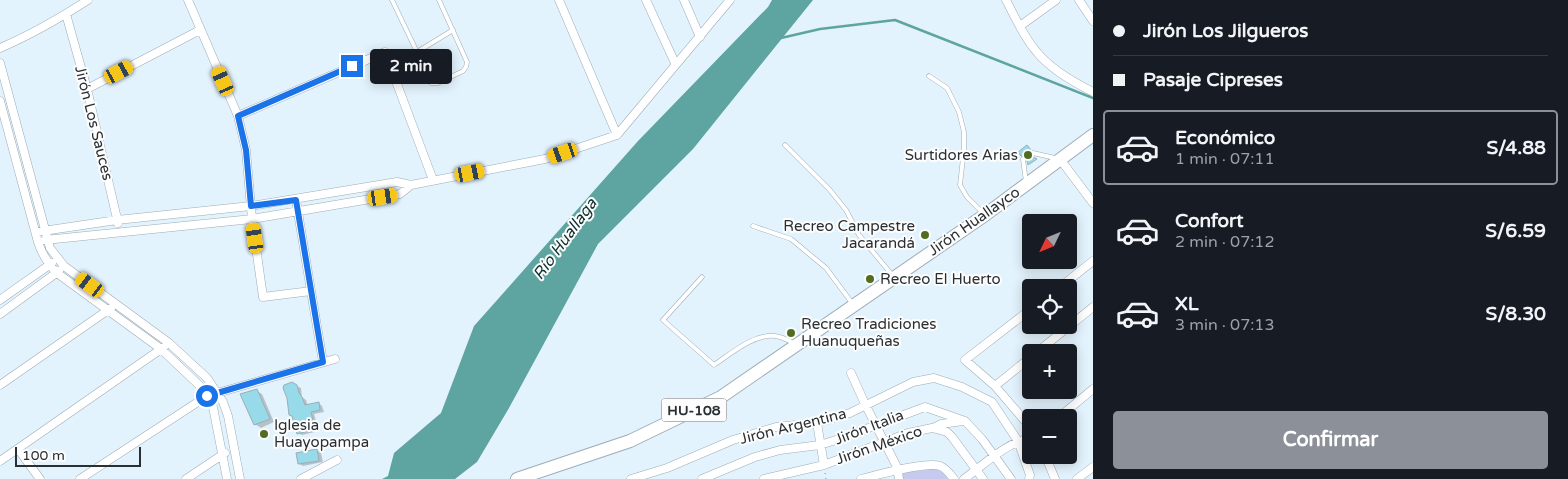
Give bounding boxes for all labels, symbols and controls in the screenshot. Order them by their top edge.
text: Jirón Los Jilgueros [1143,20,1309,42]
callout: 2 min [370,48,452,84]
route end [341,55,363,77]
text: 2 min [390,56,432,76]
car [102,58,135,86]
street label: Jirón Los Sauces [71,64,117,182]
car [210,64,235,98]
text: Pasaje Cipreses [1143,69,1283,91]
icon: car [1115,125,1160,170]
text: Económico [1175,127,1275,149]
text: S/4.88 [1486,137,1546,159]
car [546,141,579,165]
place label: Surtidores Arias [905,146,1018,164]
marker: Surtidores Arias [1022,149,1034,161]
text: 1 min · 07:11 [1175,149,1274,169]
car [453,163,486,183]
street label: Jirón Huallayco [925,183,1023,259]
car [367,187,398,207]
water label: Río Huallaga [529,194,602,284]
icon: car [1115,208,1160,253]
text: Confort [1175,210,1244,232]
north arrow [1022,214,1078,269]
map controls [1022,214,1077,464]
place label: Recreo Campestre Jacarandá [783,217,915,252]
text: S/6.59 [1485,220,1546,242]
car [245,222,264,254]
marker: Recreo Campestre Jacarandá [919,229,931,241]
text: 2 min · 07:12 [1175,232,1274,252]
car [73,270,106,300]
place label: Recreo El Huerto [880,270,1001,288]
marker: Recreo El Huerto [864,273,876,285]
button: locate [1022,279,1077,334]
icon: car [1115,291,1160,336]
text: XL [1175,293,1199,315]
text: S/8.30 [1486,303,1546,325]
place label: Recreo Tradiciones Huanuqueñas [801,315,936,350]
text: 3 min · 07:13 [1175,315,1274,335]
marker: Recreo Tradiciones Huanuqueñas [785,327,797,339]
button: + [1022,344,1077,399]
route start [196,385,218,407]
road number: HU-108 [662,398,726,422]
street label: Jirón Argentina [738,404,848,448]
street label: Jirón Italia [832,406,906,448]
button: − [1022,409,1077,464]
button: Confirmar [1113,411,1548,469]
place label: Iglesia de Huayopampa [274,416,369,451]
street label: Jirón México [834,422,924,468]
marker: Iglesia de Huayopampa [258,428,270,440]
scale bar [15,444,141,467]
text: 100 m [22,447,65,464]

